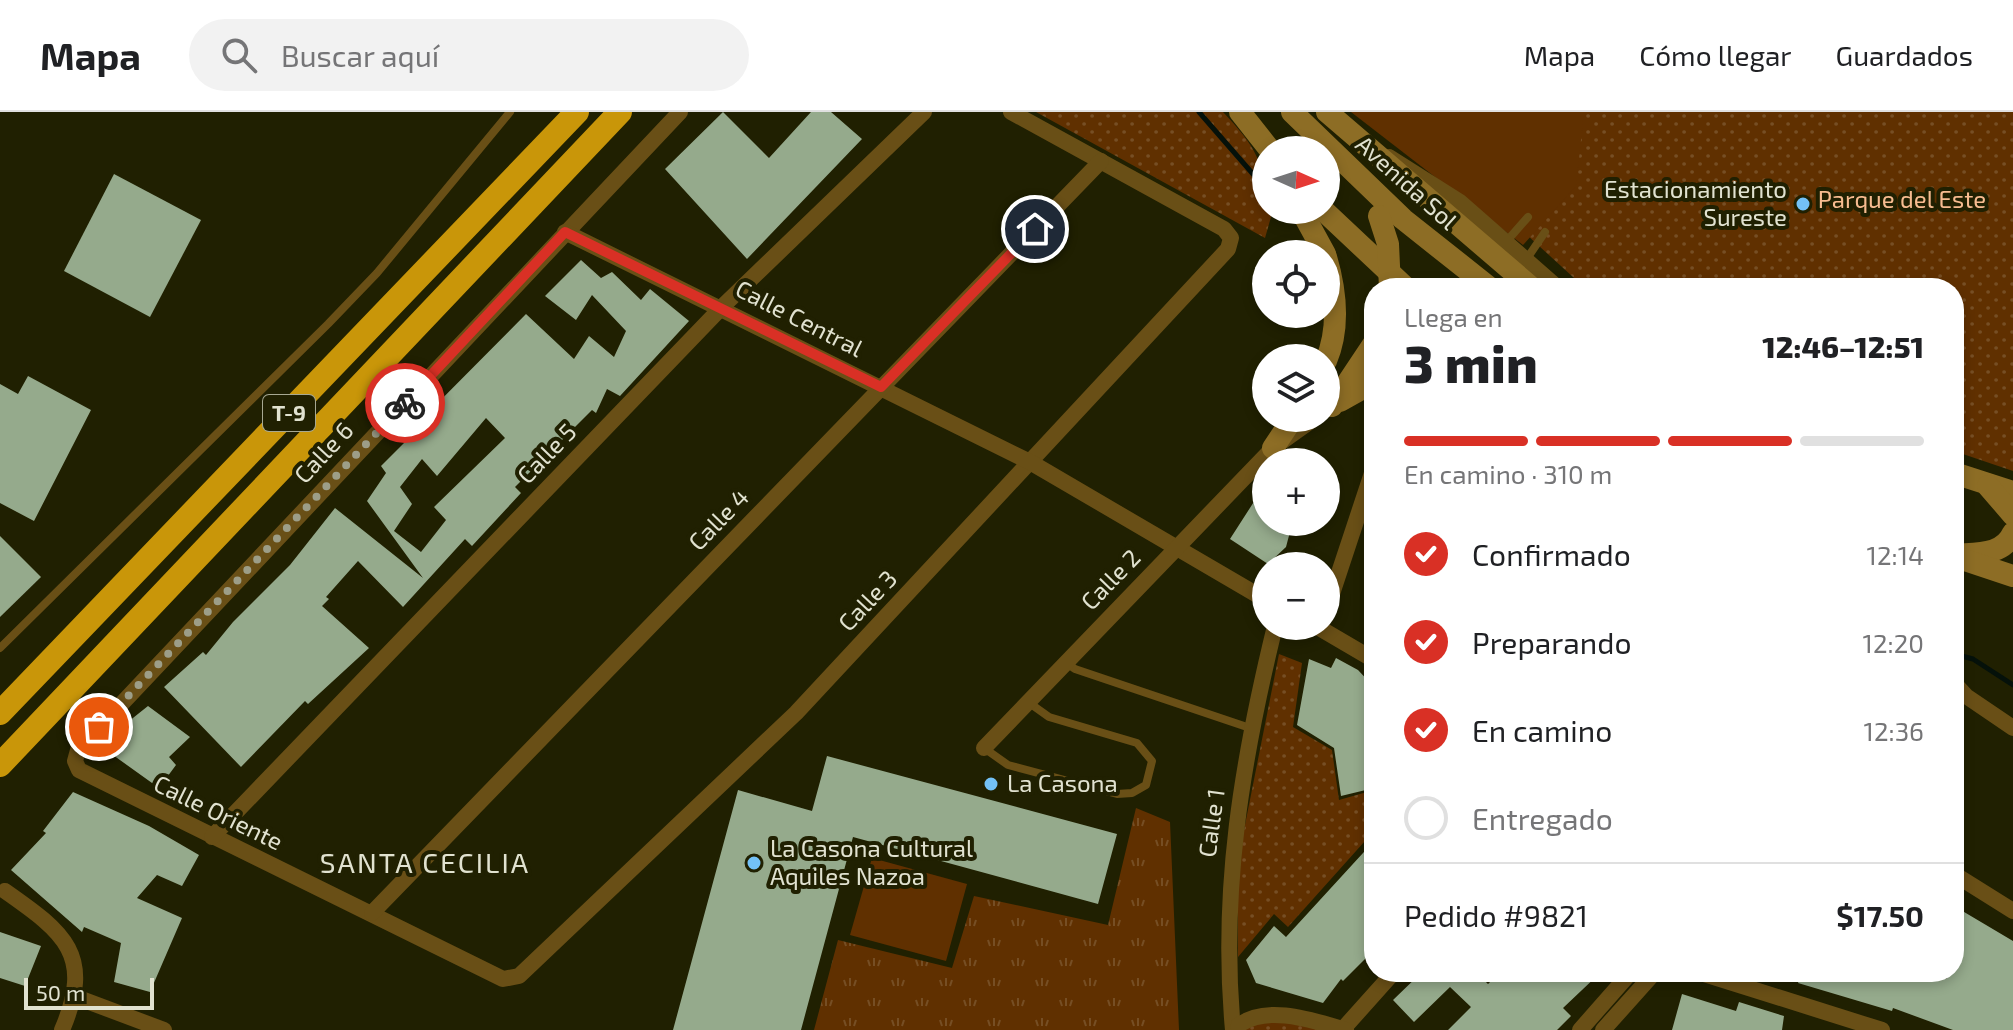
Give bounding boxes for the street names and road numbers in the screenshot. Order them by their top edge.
street label: Avenida Sol [1350,129,1464,235]
street label: Calle Central [731,273,868,362]
road number: T-9 [263,395,315,431]
street label: Calle 6 [287,415,358,489]
street label: Calle 5 [510,417,581,489]
street label: Calle 4 [682,482,754,556]
street label: Calle 2 [1074,543,1146,615]
street label: Calle 3 [832,564,902,636]
street label: Calle Oriente [149,768,288,855]
street label: Calle 1 [1191,787,1230,859]

